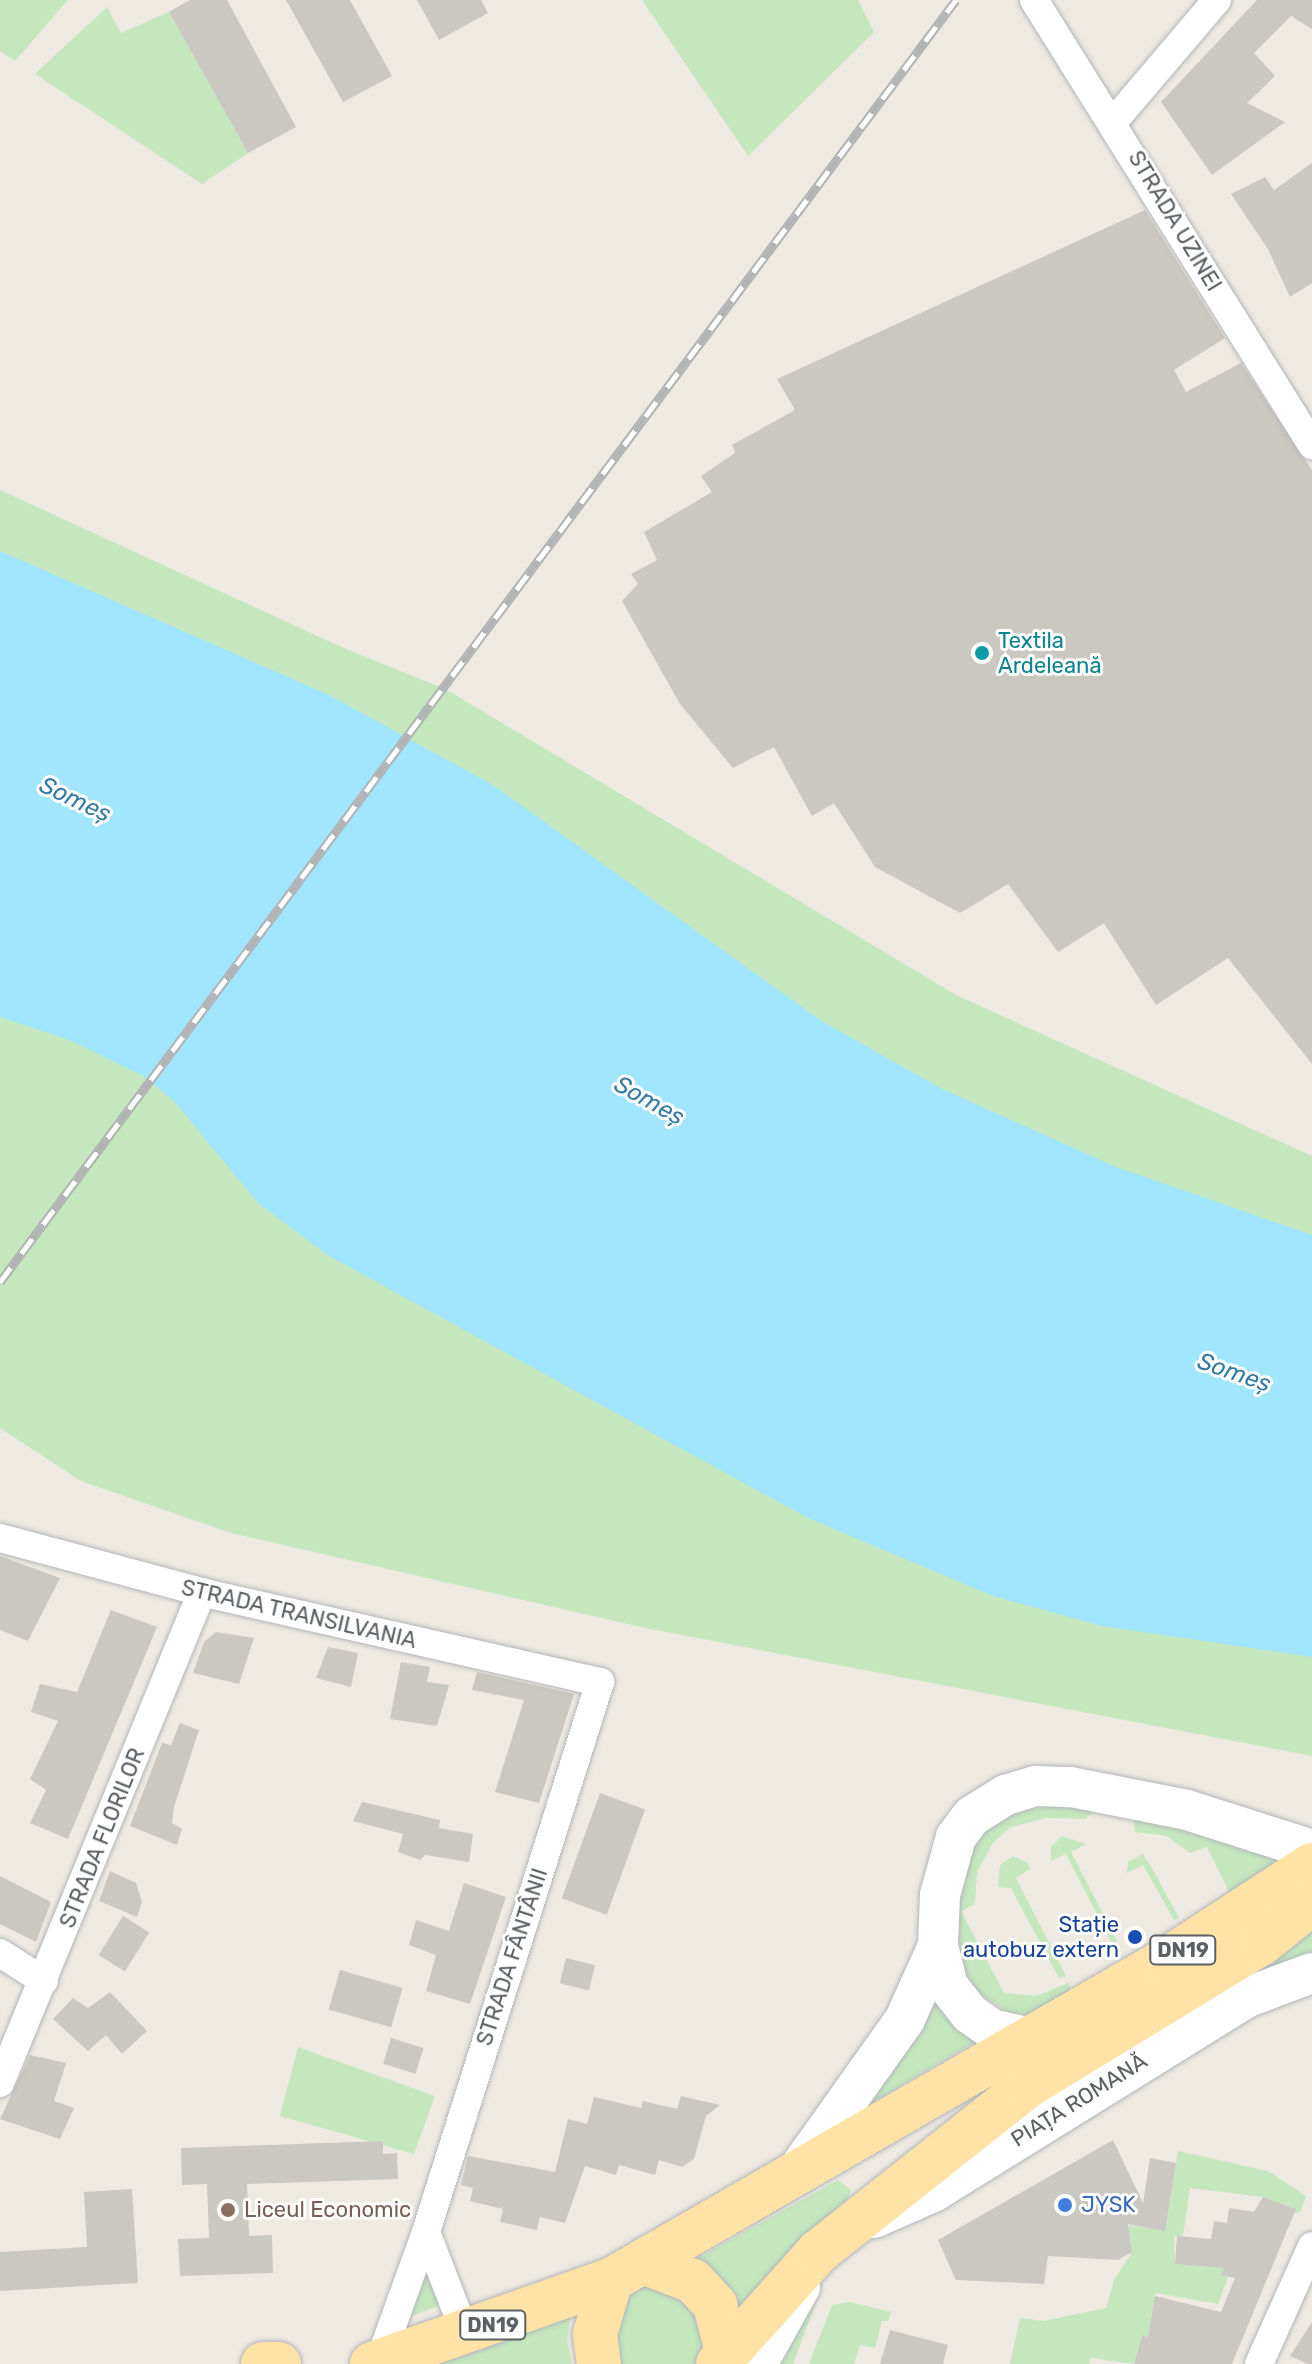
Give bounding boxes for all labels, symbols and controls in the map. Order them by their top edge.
street label: STRADA UZINEI [1123,146,1227,296]
place label: Textila Ardeleană [998,627,1102,678]
marker: Textila Ardeleană [973,644,991,662]
water label: Someș [35,771,115,829]
water label: Someș [609,1070,689,1132]
water label: Someș [1194,1347,1274,1399]
street label: STRADA TRANSILVANIA [178,1574,420,1654]
street label: STRADA FLORILOR [54,1744,150,1932]
street label: STRADA FÂNTÂNII [471,1865,553,2049]
place label: Stație autobuz extern [963,1911,1119,1962]
marker: Stație autobuz extern [1126,1928,1144,1946]
road number: DN19 [1149,1934,1217,1966]
street label: PIAȚA ROMANĂ [1006,2047,1152,2153]
place label: JYSK [1081,2192,1136,2218]
marker: JYSK [1056,2196,1074,2214]
place label: Liceul Economic [244,2197,411,2223]
marker: Liceul Economic [219,2201,237,2219]
road number: DN19 [459,2309,527,2341]

